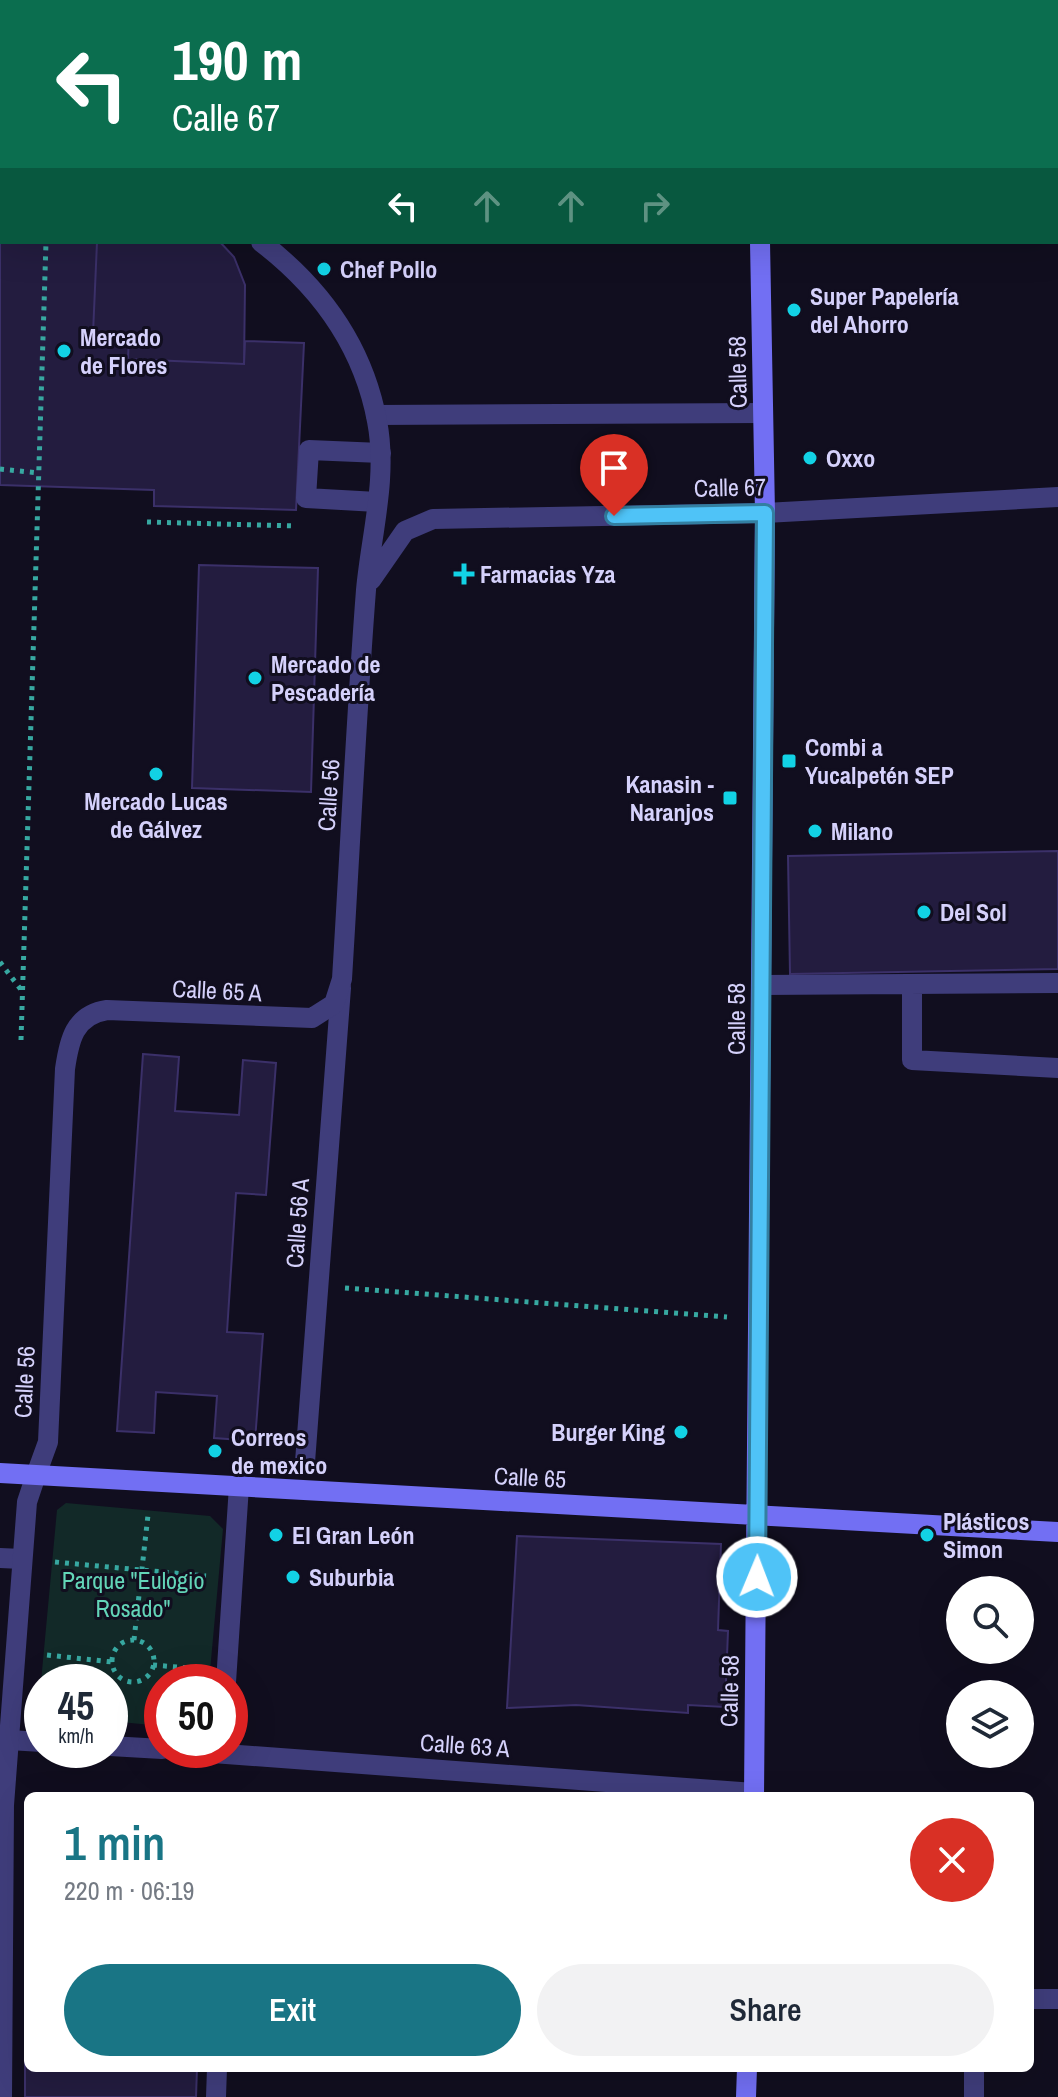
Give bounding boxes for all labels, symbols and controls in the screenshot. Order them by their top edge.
text: 190 m [172,22,302,97]
icon: left [40,32,144,136]
text: Calle 67 [172,94,280,142]
icon: left [381,184,425,228]
icon: ahead [465,184,509,228]
icon: ahead [549,184,593,228]
icon: right [633,184,677,228]
place label: Chef Pollo [340,253,437,285]
marker: Chef Pollo [315,260,333,278]
place label: Super Papelería del Ahorro [810,280,959,340]
marker: Super Papelería del Ahorro [785,301,803,319]
place label: Mercado de Flores [80,321,168,381]
street label: Calle 58 [720,336,754,408]
marker: Mercado de Flores [55,342,73,360]
pin [580,434,648,516]
place label: Oxxo [826,442,875,474]
icon: arrive [592,446,636,490]
marker: Oxxo [801,449,819,467]
street label: Calle 67 [694,470,766,504]
place label: Farmacias Yza [480,558,616,590]
marker: Farmacias Yza [455,565,473,583]
place label: Mercado de Pescadería [271,648,380,708]
marker: Mercado de Pescadería [246,669,264,687]
place label: Combi a Yucalpetén SEP [805,731,954,791]
marker: Combi a Yucalpetén SEP [780,752,798,770]
street label: Calle 56 [310,758,346,832]
marker: Mercado Lucas de Gálvez [147,765,165,783]
place label: Kanasin - Naranjos [625,768,714,828]
place label: Mercado Lucas de Gálvez [84,785,228,845]
marker: Kanasin - Naranjos [721,789,739,807]
place label: Milano [831,815,893,847]
marker: Milano [806,822,824,840]
place label: Del Sol [940,896,1007,928]
marker: Del Sol [915,903,933,921]
street label: Calle 65 A [171,972,263,1008]
street label: Calle 58 [720,983,752,1055]
street label: Calle 56 A [278,1176,316,1269]
street label: Calle 56 [6,1345,42,1419]
place label: Burger King [551,1416,665,1448]
place label: Correos de mexico [231,1421,327,1481]
marker: Burger King [672,1423,690,1441]
marker: Correos de mexico [206,1442,224,1460]
street label: Calle 65 [493,1459,567,1495]
place label: Plásticos Simon [943,1505,1029,1565]
place label: El Gran León [292,1519,415,1551]
marker: El Gran León [267,1526,285,1544]
marker: Plásticos Simon [918,1526,936,1544]
position arrow [715,1535,799,1619]
place label: Suburbia [309,1561,394,1593]
park label: Parque "Eulogio Rosado" [62,1564,204,1624]
marker: Suburbia [284,1568,302,1586]
map controls [946,1576,1034,1768]
button: search [946,1576,1034,1664]
street label: Calle 58 [712,1655,746,1727]
speed limit sign: 50 [144,1664,248,1768]
text: 45 [58,1679,94,1732]
button: layers [946,1680,1034,1768]
text: km/h [58,1722,94,1749]
street label: Calle 63 A [419,1726,512,1764]
text: 1 min [64,1810,165,1875]
button: close [910,1818,994,1902]
text: 220 m · 06:19 [64,1873,194,1908]
button: Exit [64,1964,521,2056]
button: Share [537,1964,994,2056]

